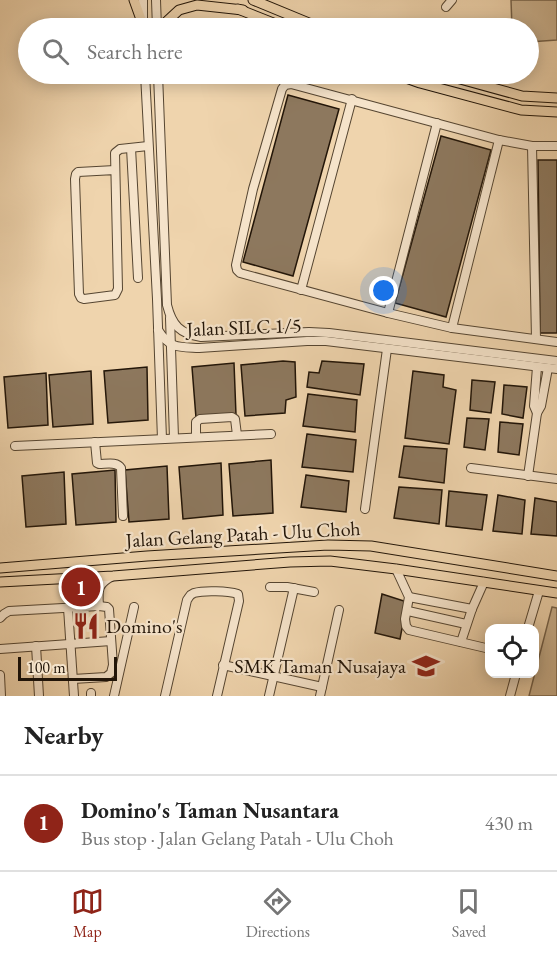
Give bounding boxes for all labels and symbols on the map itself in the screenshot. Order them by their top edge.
your location [369,276,398,305]
street label: Jalan SILC 1/5 [184,312,302,342]
street label: Jalan Gelang Patah - Ulu Choh [123,515,361,553]
pin: 1 [62,564,100,610]
restaurant icon: Domino's [71,611,101,641]
place label: Domino's [106,613,182,639]
school or university icon: SMK Taman Nusajaya [411,651,441,681]
place label: SMK Taman Nusajaya [234,653,406,679]
scale bar [18,654,117,682]

